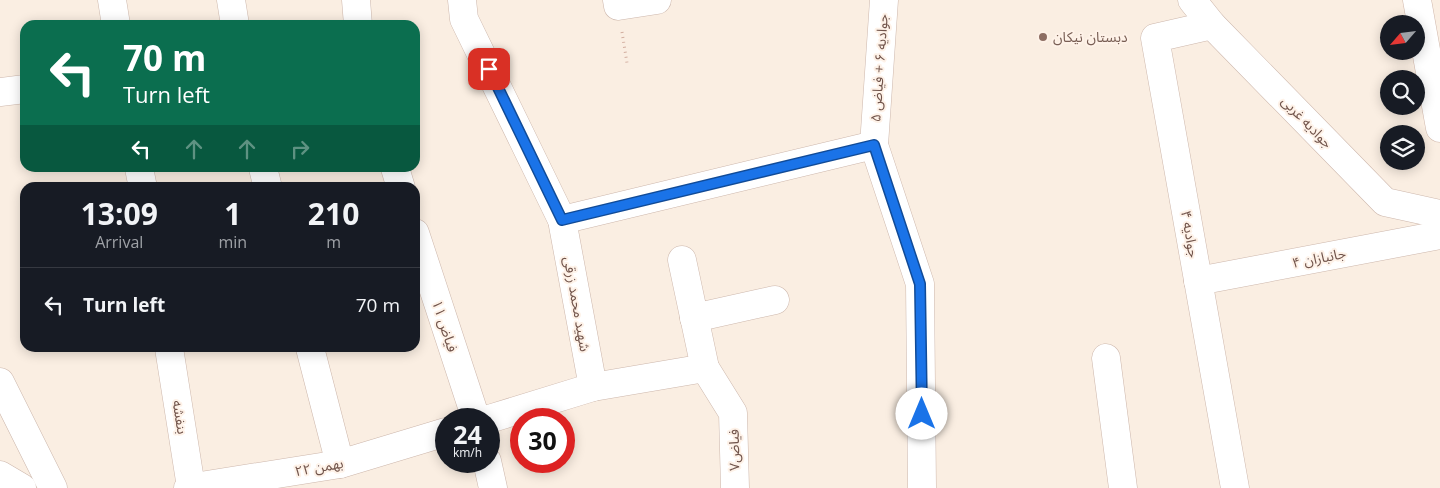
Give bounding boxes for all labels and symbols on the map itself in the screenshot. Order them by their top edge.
street label: جوادیه ۶ + فیاض ۵ [865,13,892,123]
north arrow [1380,15,1425,60]
place label: دبستان نیکان [1053,27,1128,46]
marker: دبستان نیکان [1037,31,1049,43]
pin [468,48,510,90]
street label: جوادیه غربی [1278,91,1337,152]
street label: جوادیه ۴ [1177,209,1204,259]
street label: جانبازان ۴ [1290,243,1347,272]
street label: شهید محمد زرقی [560,255,595,353]
street label: فیاض ۱۱ [428,297,463,354]
position arrow [895,387,947,439]
street label: بنفشه [168,399,193,436]
speed limit sign: 30 [510,408,575,473]
street label: فیاض۷ [724,429,743,471]
street label: بهمن ۲۲ [293,453,345,480]

